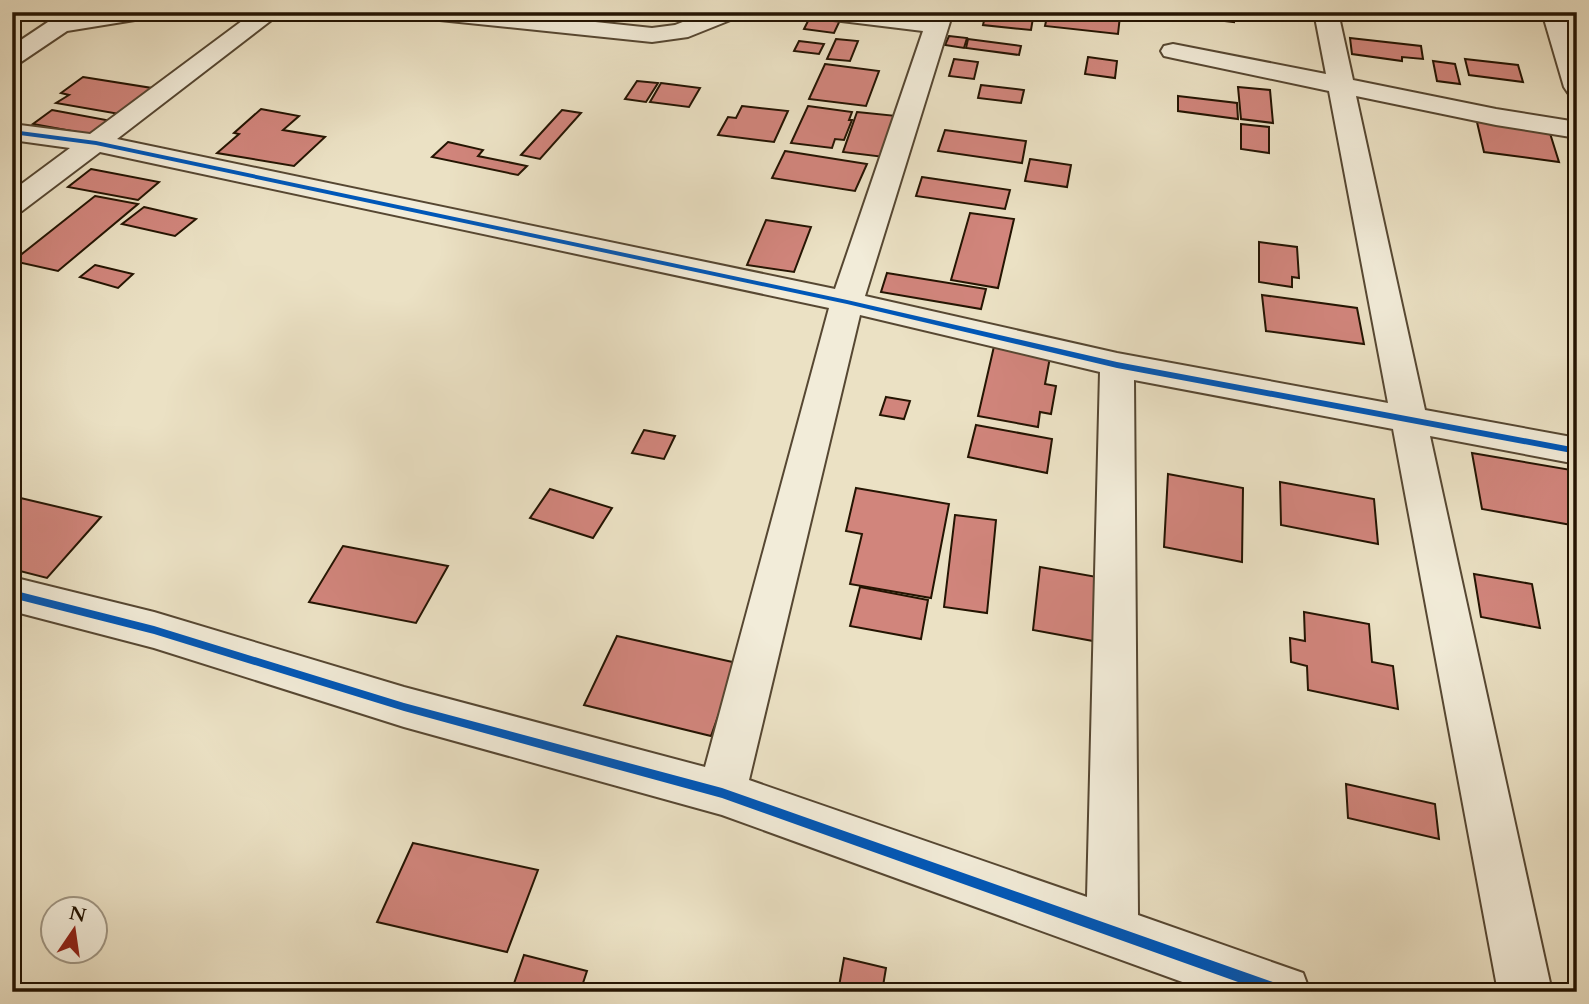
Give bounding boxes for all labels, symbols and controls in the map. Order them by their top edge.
north arrow [38,895,108,965]
text: N [67,900,89,929]

